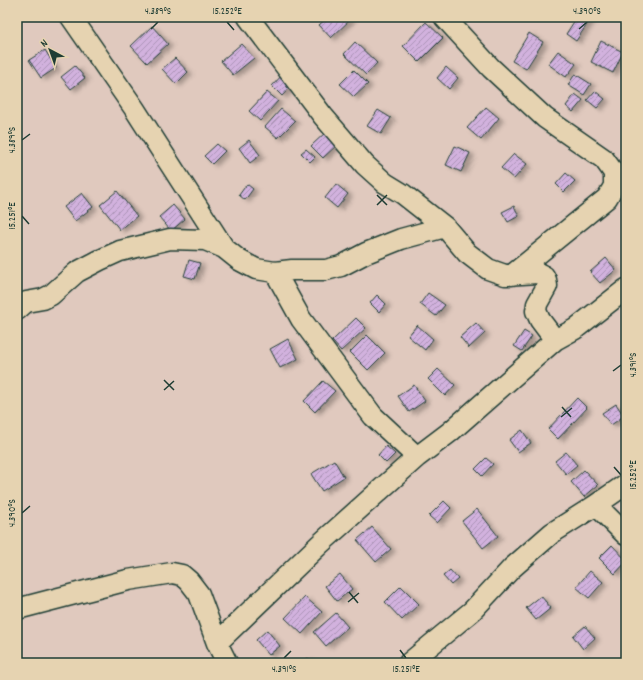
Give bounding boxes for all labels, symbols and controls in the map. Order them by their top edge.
text: 4.389°S [145,5,171,19]
text: 15.252°E [212,5,242,19]
text: 4.390°S [573,5,601,19]
north arrow [30,30,70,70]
text: N [37,36,52,52]
text: 4.389°S [6,127,20,153]
text: 15.251°E [6,202,20,230]
text: 4.391°S [627,353,641,377]
text: 15.252°E [627,460,641,490]
text: 4.390°S [6,499,20,527]
text: 4.391°S [272,663,296,677]
text: 15.251°E [392,663,420,677]

